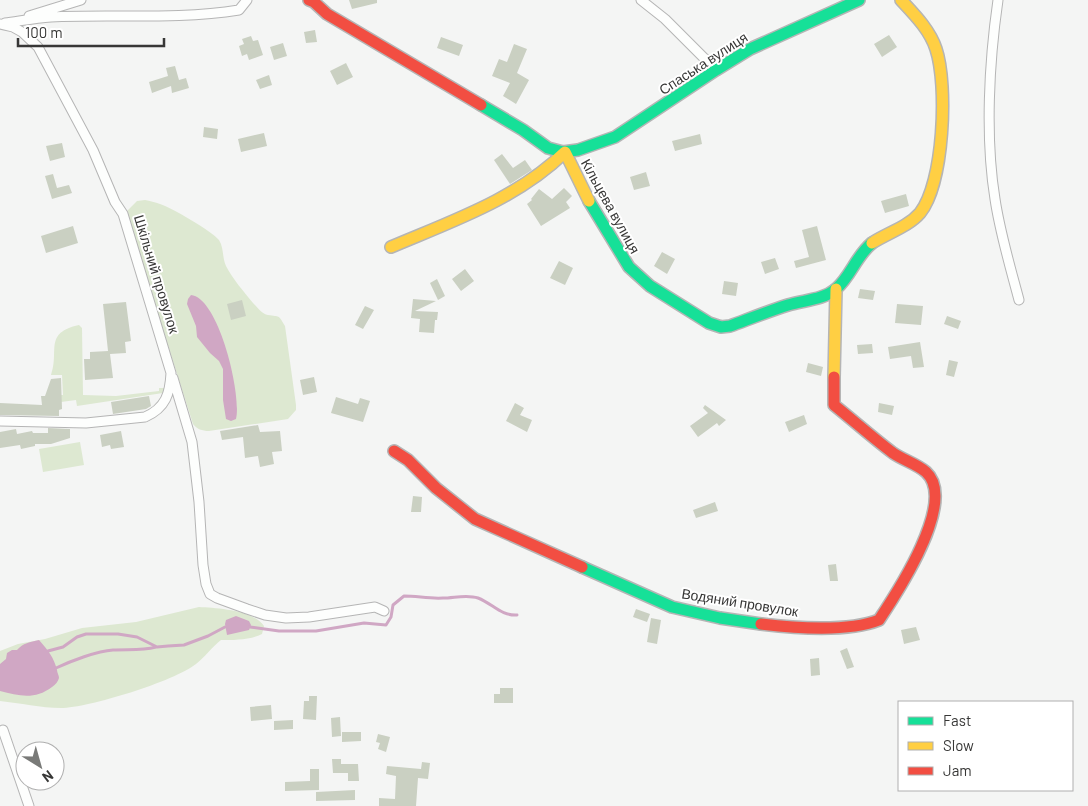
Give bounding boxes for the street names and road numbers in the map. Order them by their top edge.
street label: Спаська вулиця [656,28,750,98]
street label: Кільцева вулиця [578,156,644,256]
street label: Шкільний провулок [131,213,183,336]
street label: Водяний провулок [680,584,800,620]

